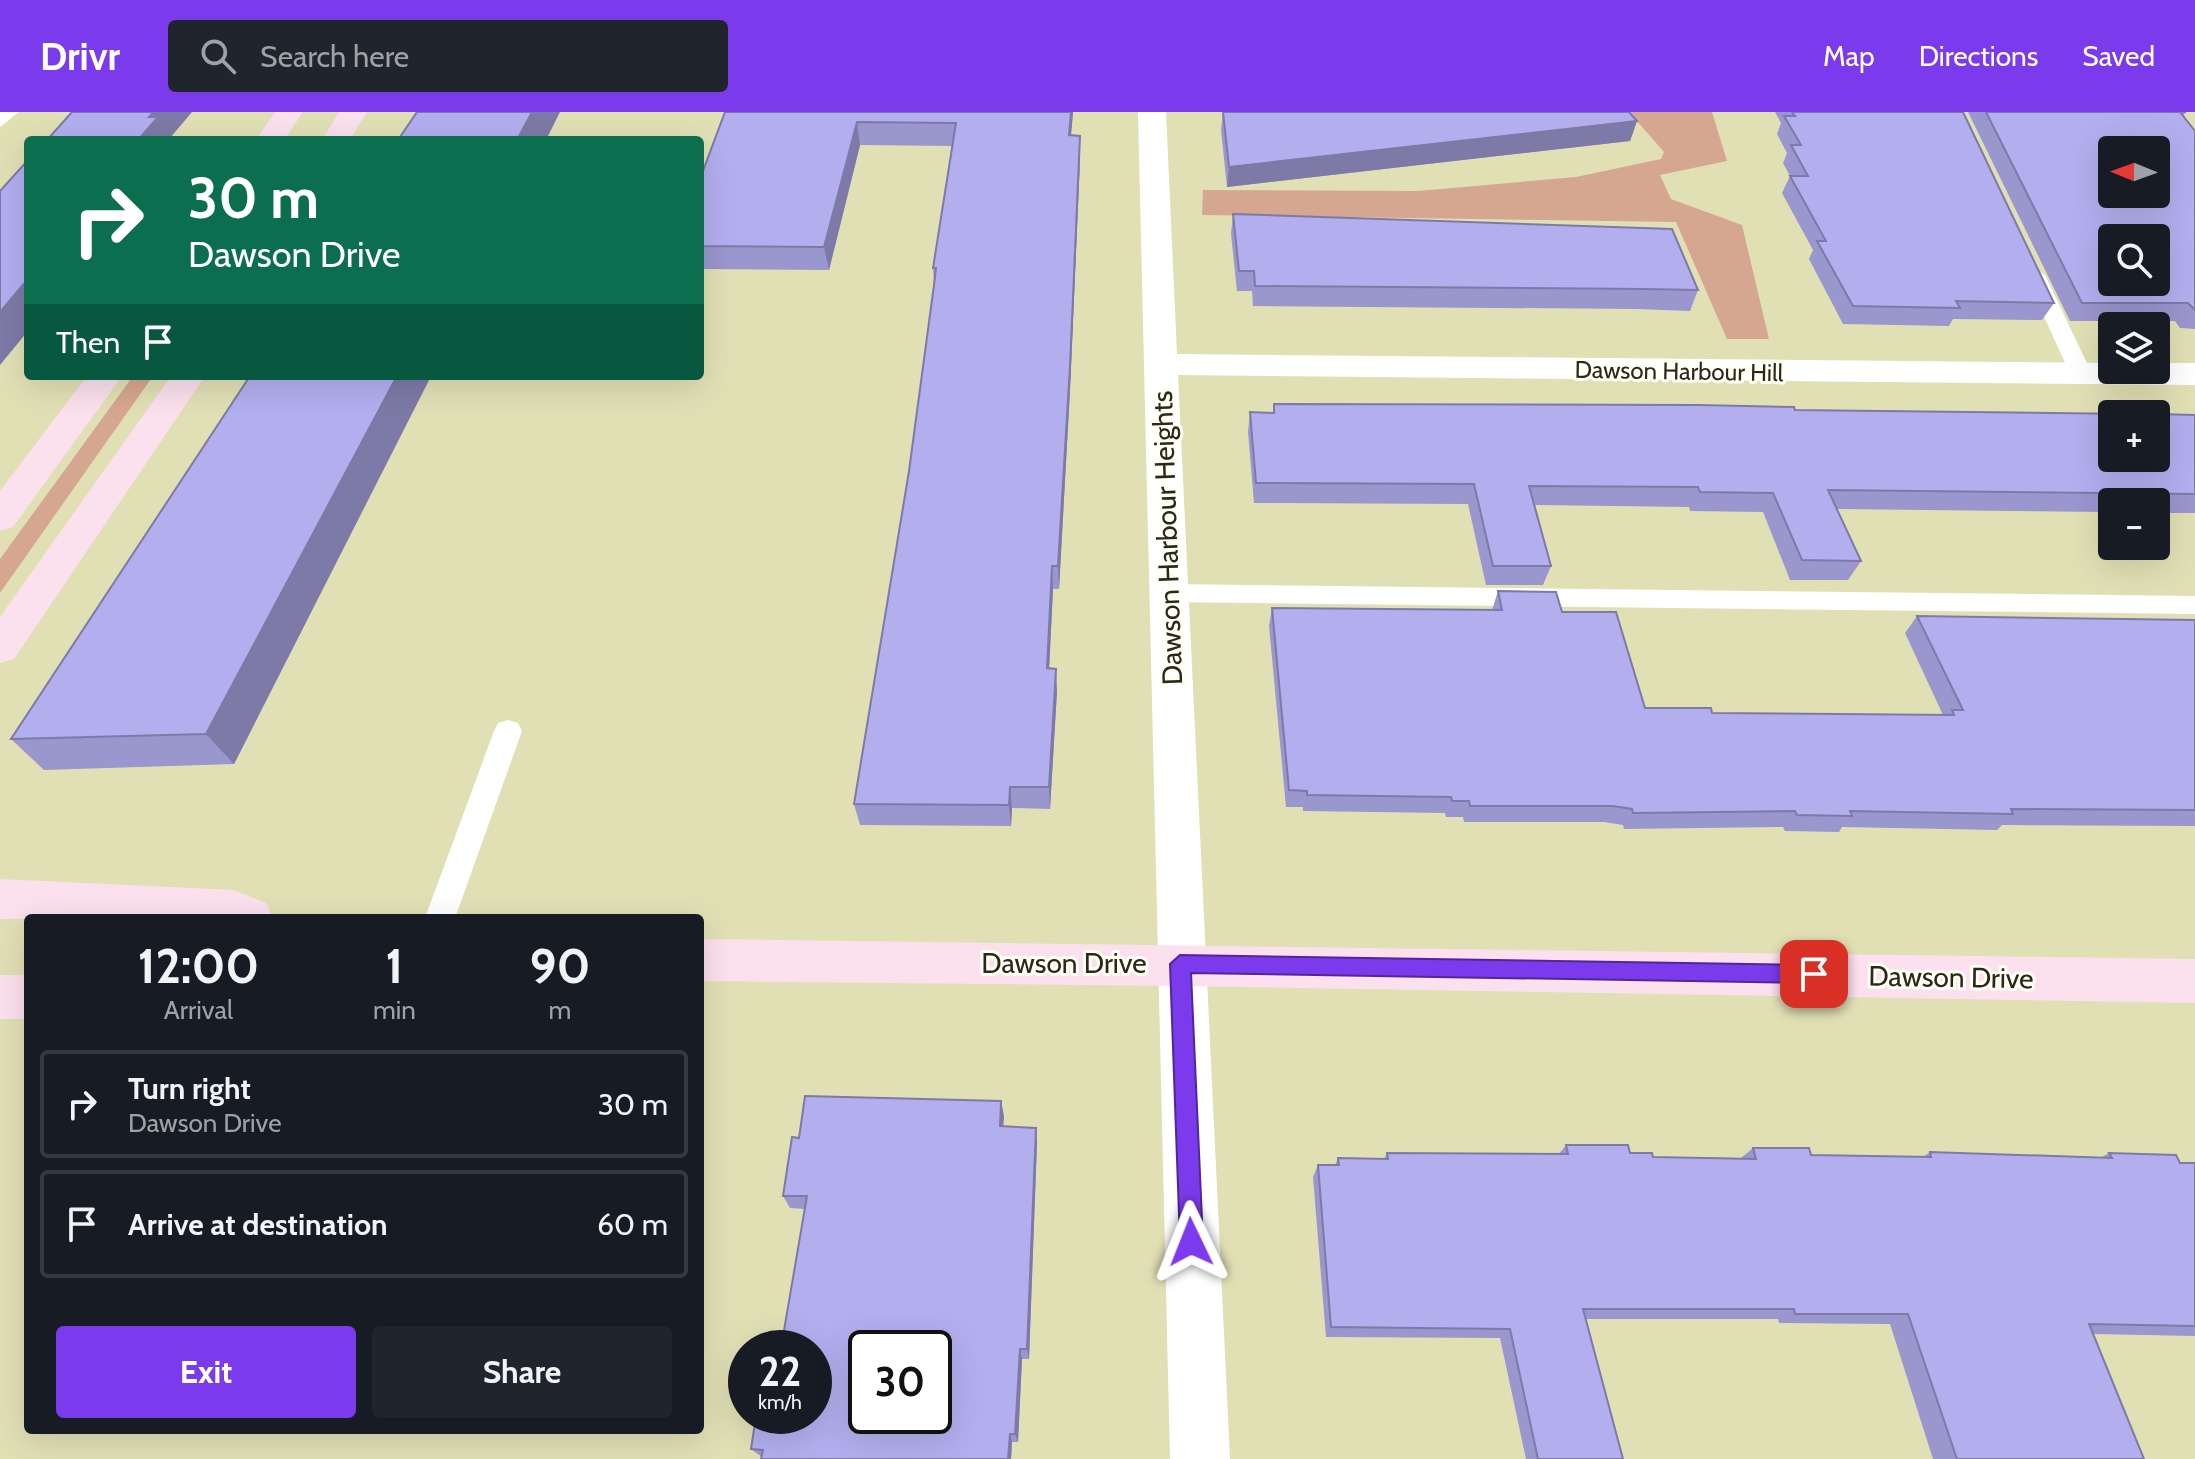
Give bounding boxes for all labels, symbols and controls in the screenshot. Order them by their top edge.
search box [168,20,728,92]
text: Drivr [40,33,120,80]
icon: search [196,34,240,78]
text: Search here [260,38,409,75]
text: Map [1823,39,1875,73]
text: Directions [1919,39,2038,73]
text: Saved [2082,39,2155,73]
north arrow [2098,136,2170,208]
map controls [2098,136,2170,560]
text: 30 m [188,164,319,232]
icon: right [56,168,160,272]
button: search [2098,224,2170,296]
text: Dawson Drive [188,232,400,276]
button: layers [2098,312,2170,384]
icon: arrive [136,320,180,364]
text: Then [56,324,120,361]
street label: Dawson Harbour Hill [1574,355,1784,387]
street label: Dawson Harbour Heights [1145,390,1189,686]
button: + [2098,400,2170,472]
button: − [2098,488,2170,560]
text: 12:00 [138,937,259,995]
text: 1 [385,937,403,995]
text: 90 [529,937,590,995]
pin [1780,940,1848,1008]
street label: Dawson Drive [981,946,1147,980]
icon: arrive [1792,952,1836,996]
street label: Dawson Drive [1868,959,2034,995]
text: Arrival [164,994,233,1026]
text: min [373,994,416,1026]
text: m [548,994,571,1026]
text: Turn right [128,1070,251,1107]
icon: right [60,1082,104,1126]
text: 30 m [598,1086,668,1123]
text: Dawson Drive [128,1107,281,1139]
position arrow [1149,1200,1233,1284]
icon: arrive [60,1202,104,1246]
text: Arrive at destination [128,1206,388,1243]
text: 60 m [597,1206,668,1243]
button: Exit [56,1326,356,1418]
button: Share [372,1326,672,1418]
speed limit sign: 30 [848,1330,952,1434]
text: 22 [759,1347,801,1396]
text: km/h [758,1390,802,1414]

